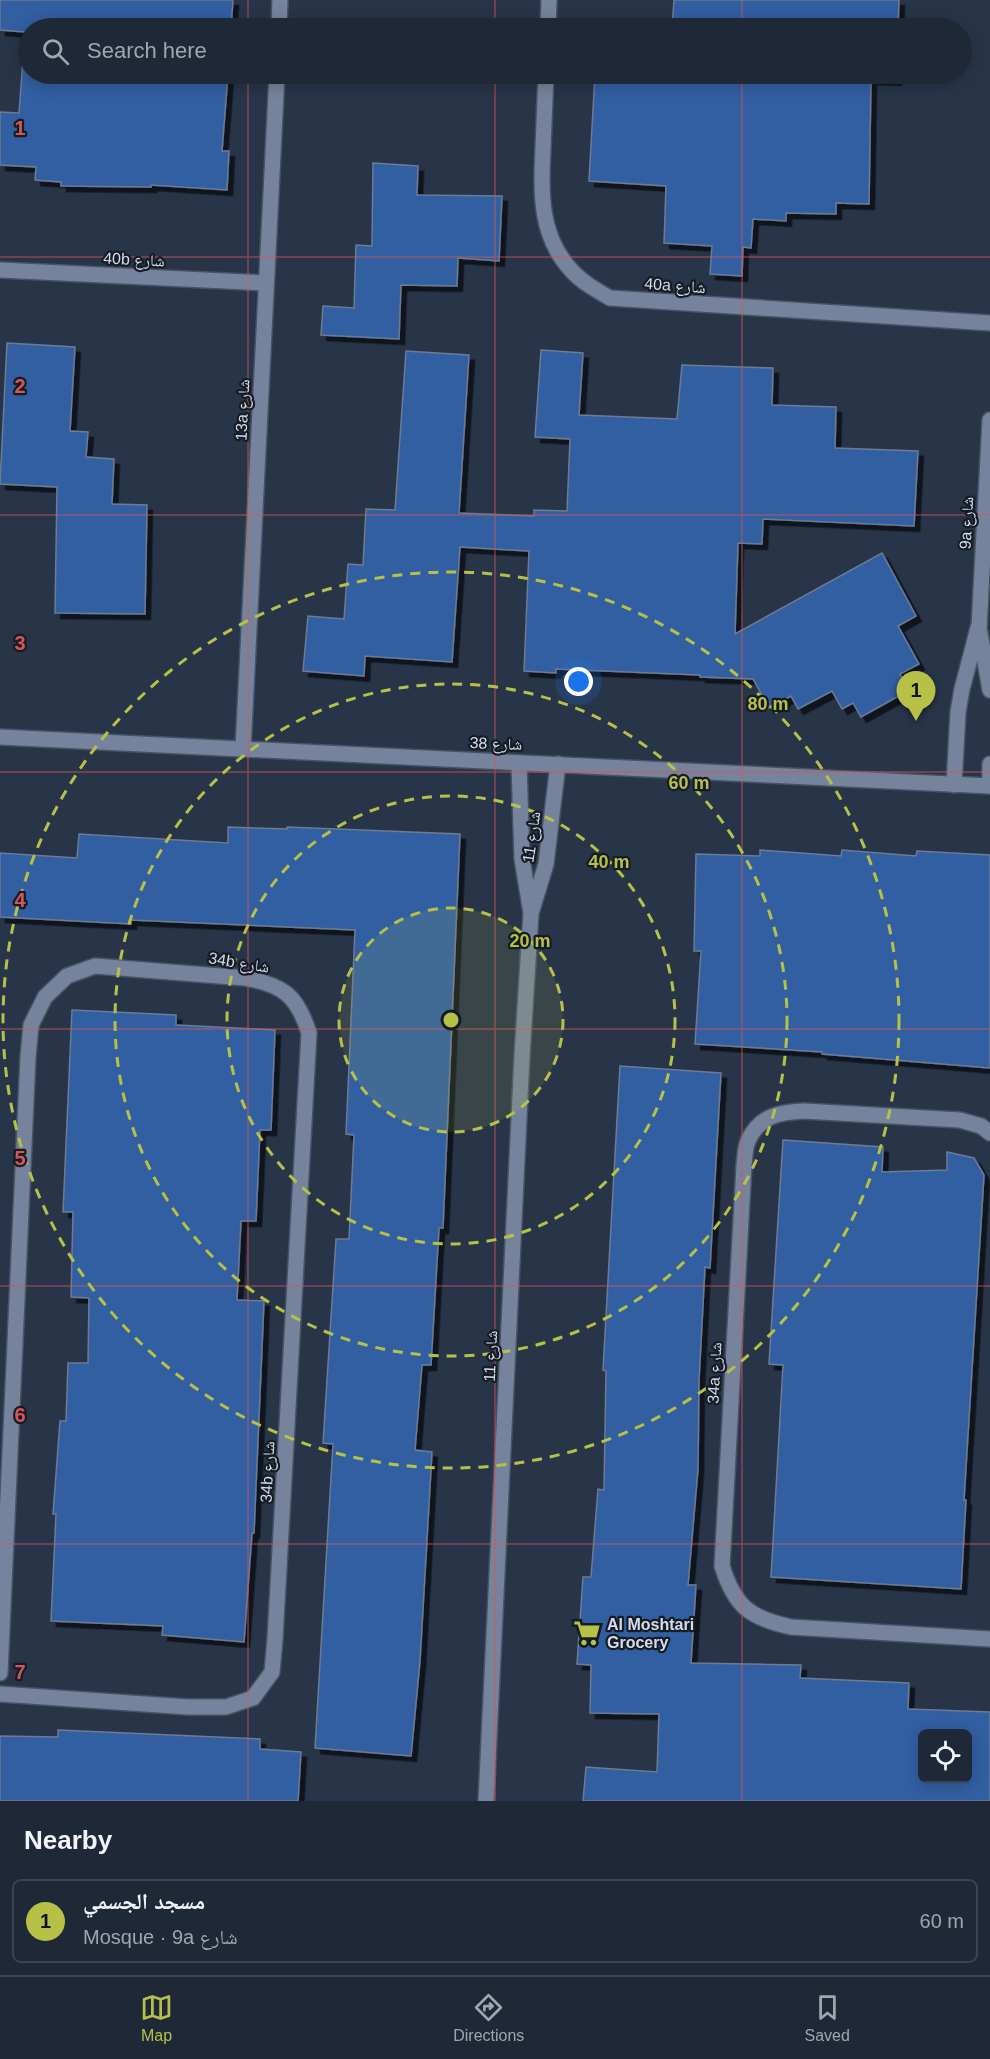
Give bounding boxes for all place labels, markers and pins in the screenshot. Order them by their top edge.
pin: 1 [896,672,936,721]
centre of rings [441,1010,461,1030]
place label: Al Moshtari Grocery [607,1616,694,1651]
supermarket icon: Al Moshtari Grocery [572,1618,602,1648]

